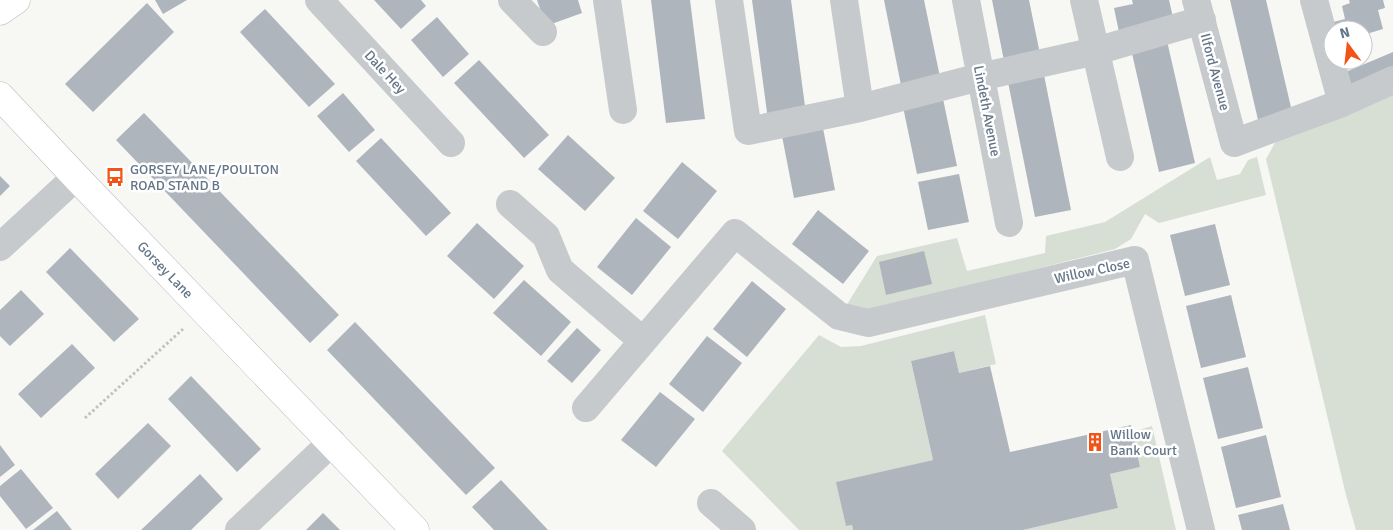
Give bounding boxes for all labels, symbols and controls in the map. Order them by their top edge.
north arrow [1323,20,1373,70]
text: N [1338,23,1352,42]
street label: Ilford Avenue [1197,32,1233,112]
street label: Dale Hey [361,47,410,97]
street label: Lindeth Avenue [970,64,1004,158]
place label: GORSEY LANE/POULTON ROAD STAND B [130,161,279,194]
bus stop icon: GORSEY LANE/POULTON ROAD STAND B [104,166,126,188]
street label: Gorsey Lane [134,238,196,302]
street label: Willow Close [1053,255,1131,287]
place label: Willow Bank Court [1110,426,1177,459]
building icon: Willow Bank Court [1084,431,1106,453]

